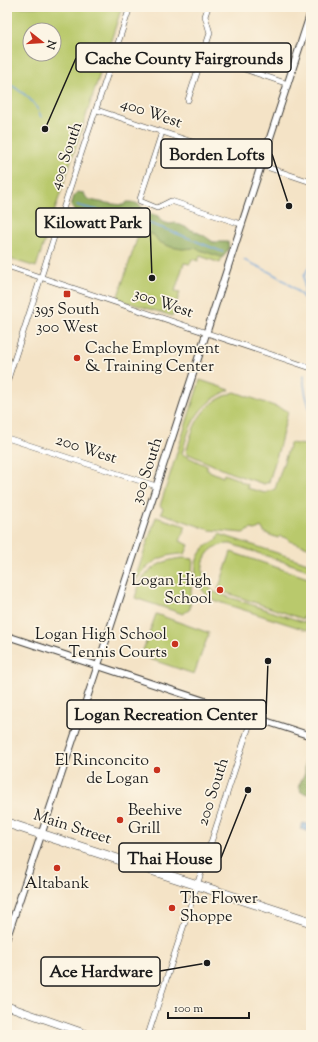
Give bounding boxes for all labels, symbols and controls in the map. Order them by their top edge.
north arrow [22,22,62,62]
text: N [42,37,60,51]
callout: Cache County Fairgrounds [76,43,291,72]
text: Cache County Fairgrounds [85,48,283,72]
street label: 400 West [117,93,185,135]
street label: 400 South [45,118,90,193]
callout: Borden Lofts [161,139,272,168]
text: Borden Lofts [169,144,265,168]
callout: Kilowatt Park [36,208,150,237]
text: Kilowatt Park [44,212,143,236]
street label: 300 West [130,283,197,325]
marker: 395 South 300 West [62,289,72,299]
place label: 395 South 300 West [34,299,100,340]
place label: Cache Employment & Training Center [85,338,220,379]
marker: Cache Employment & Training Center [72,353,82,363]
street label: 200 West [52,429,120,471]
street label: 300 South [126,434,170,507]
place label: Logan High School [131,570,213,611]
marker: Logan High School [215,585,225,595]
place label: Logan High School Tennis Courts [35,624,168,665]
marker: Logan High School Tennis Courts [170,639,180,649]
callout: Logan Recreation Center [67,700,266,729]
text: Logan Recreation Center [74,704,258,728]
place label: El Rinconcito de Logan [55,750,150,791]
street label: 200 South [192,754,236,829]
marker: El Rinconcito de Logan [152,765,162,775]
place label: Beehive Grill [128,800,182,841]
street label: Main Street [30,805,114,852]
marker: Beehive Grill [115,815,125,825]
callout: Thai House [119,843,221,872]
text: Thai House [127,848,213,872]
marker: Altabank [52,863,62,873]
place label: Altabank [25,873,89,896]
place label: The Flower Shoppe [180,888,258,929]
marker: The Flower Shoppe [167,903,177,913]
callout: Ace Hardware [41,957,160,986]
text: Ace Hardware [49,961,153,985]
scale bar [168,994,249,1020]
text: 100 m [174,1000,203,1018]

